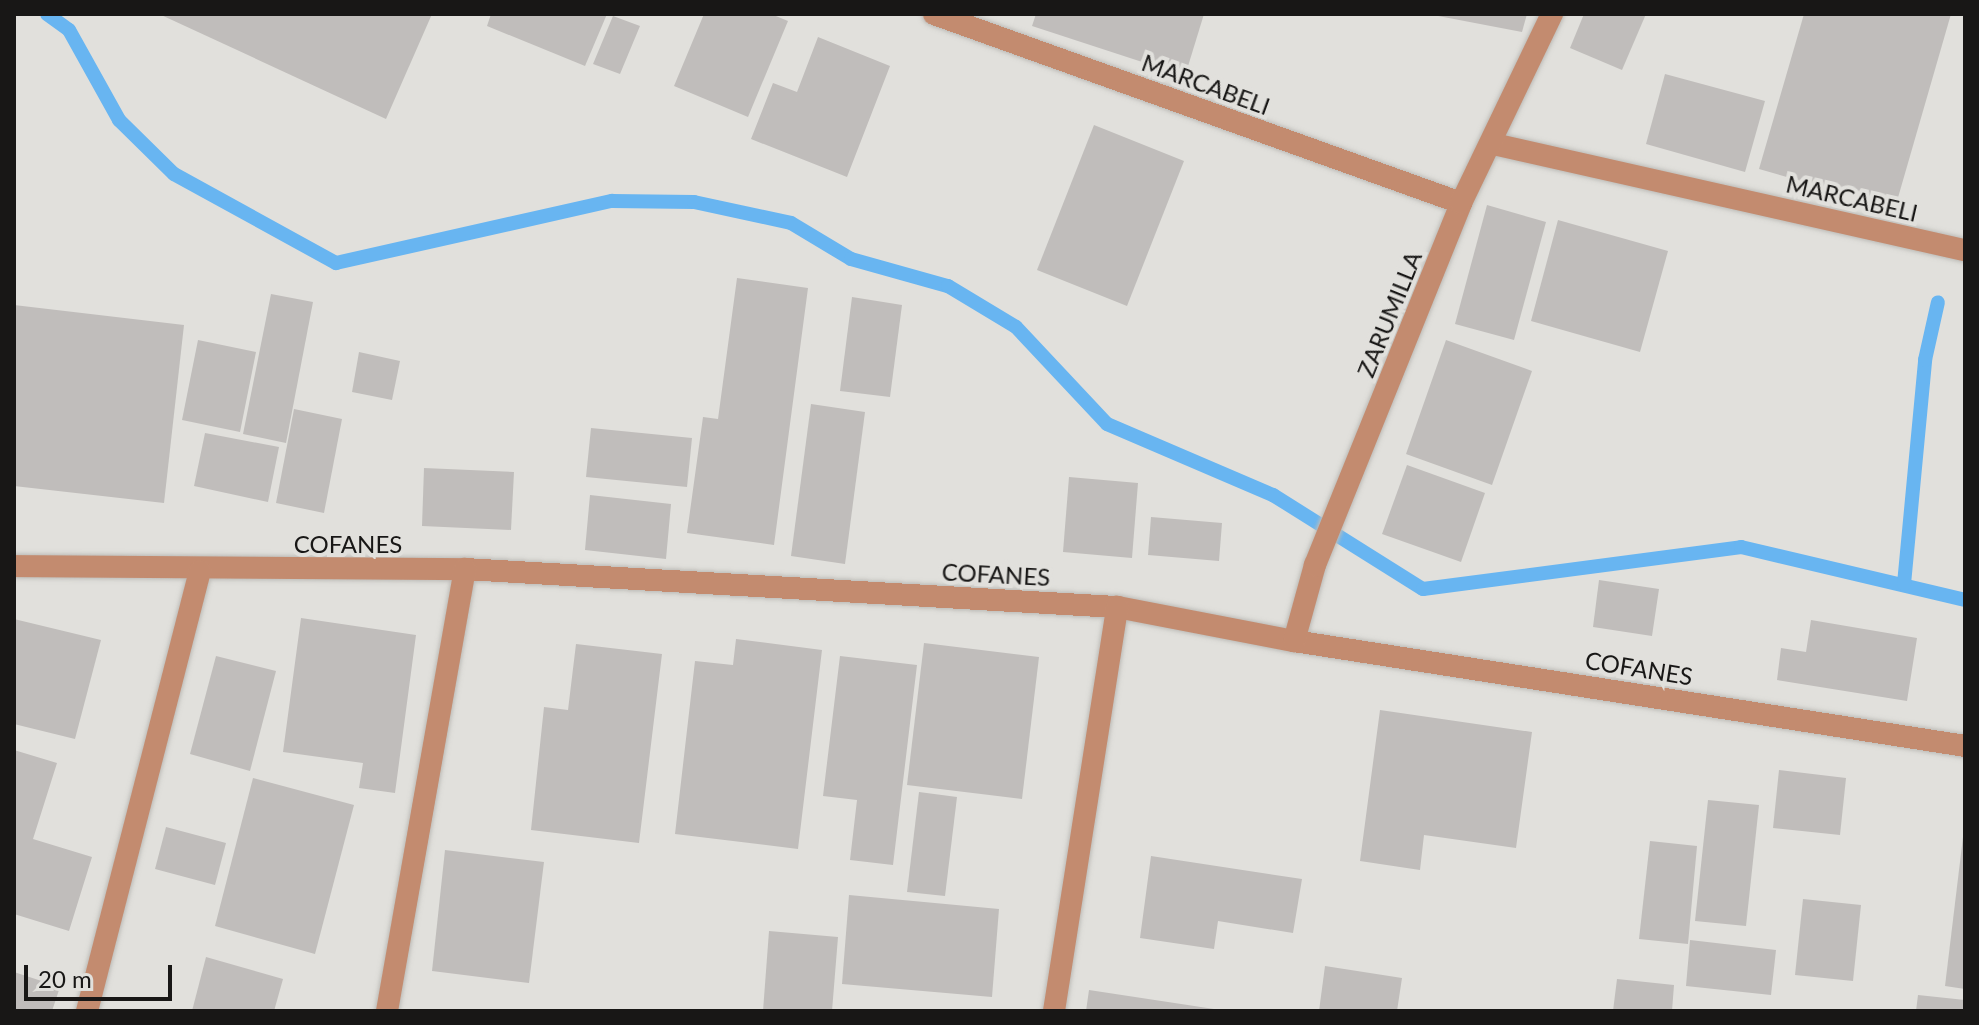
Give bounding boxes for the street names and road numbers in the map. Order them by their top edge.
street label: MARCABELI [1138,48,1274,120]
street label: MARCABELI [1783,169,1921,227]
street label: ZARUMILLA [1351,247,1427,381]
street label: COFANES [294,530,402,558]
street label: COFANES [941,557,1051,591]
street label: COFANES [1583,645,1695,691]

